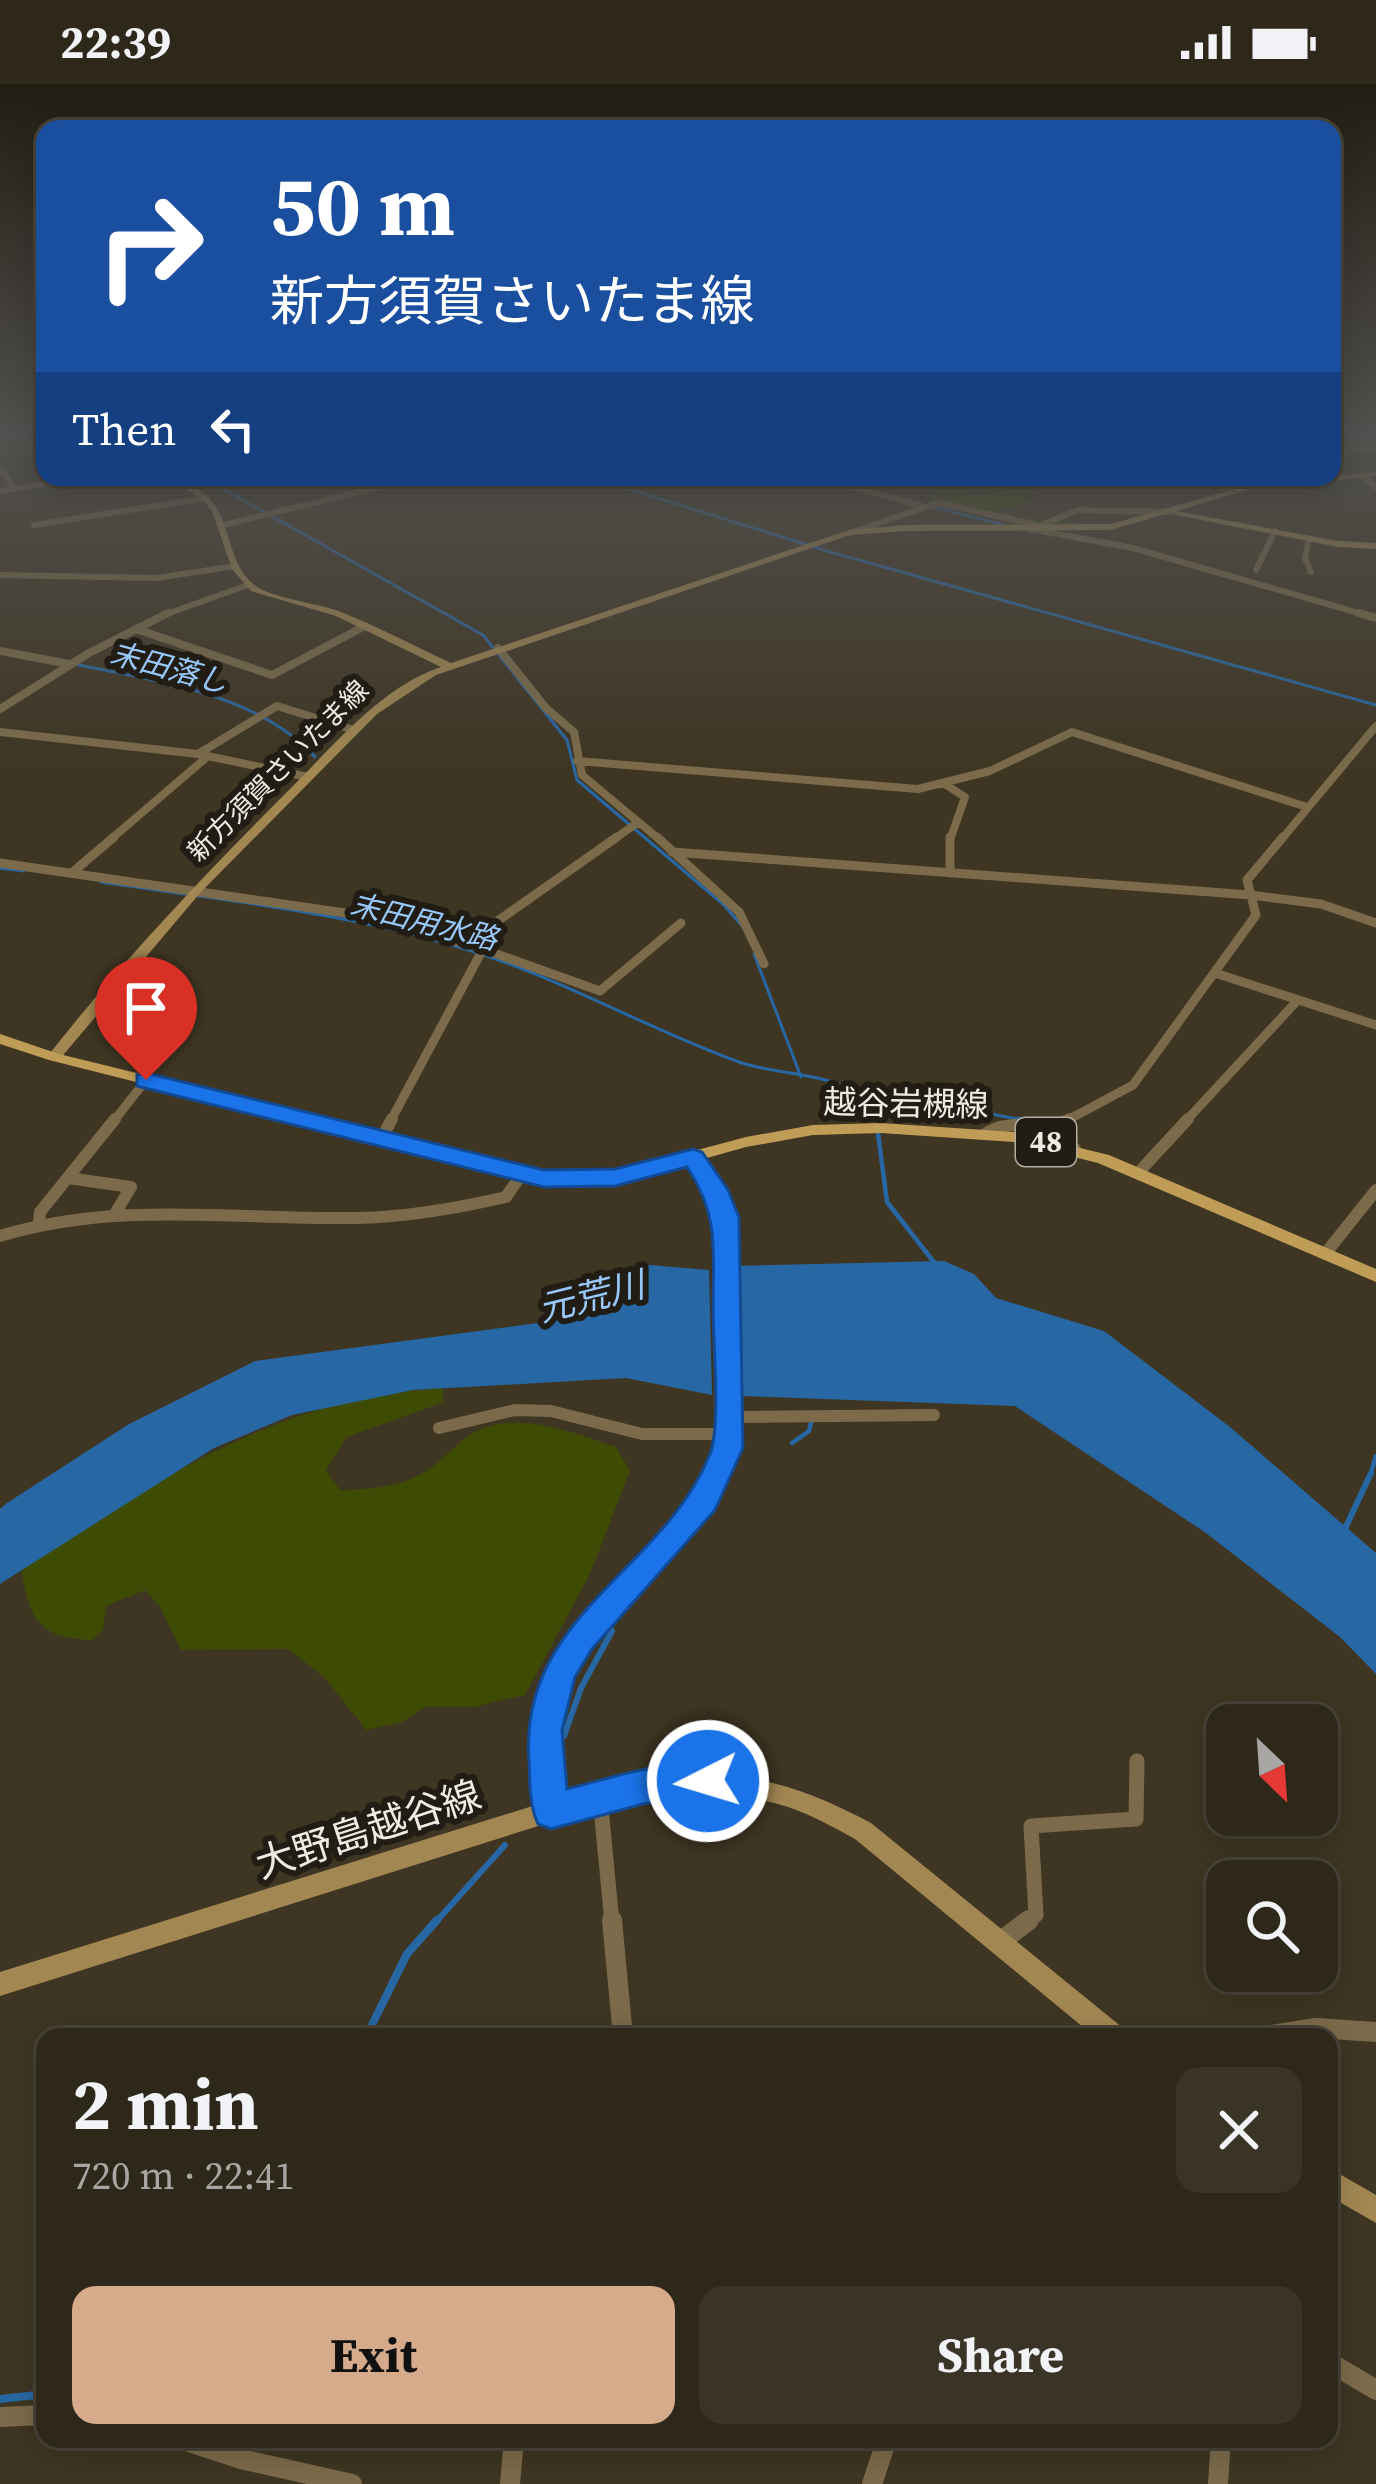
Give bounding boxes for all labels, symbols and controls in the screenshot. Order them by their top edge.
text: 22:39 [60,11,171,73]
text: 50 m [270,148,455,263]
icon: right [72,168,228,324]
text: 新方須賀さいたま線 [270,264,754,338]
icon: left [200,396,266,462]
text: Then [72,398,176,460]
water label: 末田落し [106,632,232,703]
street label: 新方須賀さいたま線 [179,672,376,869]
water label: 末田用水路 [346,883,505,960]
pin [95,957,197,1080]
icon: arrive [113,975,179,1041]
street label: 越谷岩槻線 [823,1080,989,1127]
road number: 48 [1016,1118,1076,1166]
water label: 元荒川 [533,1259,653,1333]
north arrow [1206,1704,1338,1836]
map controls [1206,1704,1338,1992]
position arrow [645,1718,771,1844]
street label: 大野島越谷線 [249,1768,488,1891]
button: search [1206,1860,1338,1992]
text: 2 min [72,2054,259,2153]
button: close [1176,2067,1302,2193]
text: 720 m · 22:41 [72,2149,294,2202]
button: Exit [72,2286,675,2424]
button: Share [699,2286,1302,2424]

